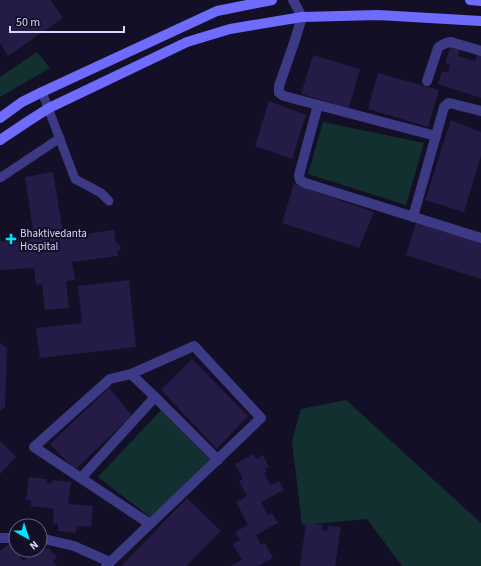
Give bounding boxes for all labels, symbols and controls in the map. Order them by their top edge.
scale bar [10,8,124,34]
text: 50 m [16,14,40,31]
place label: Bhaktivedanta Hospital [20,226,87,254]
marker: Bhaktivedanta Hospital [5,233,17,245]
north arrow [8,518,48,558]
text: N [26,537,42,554]

